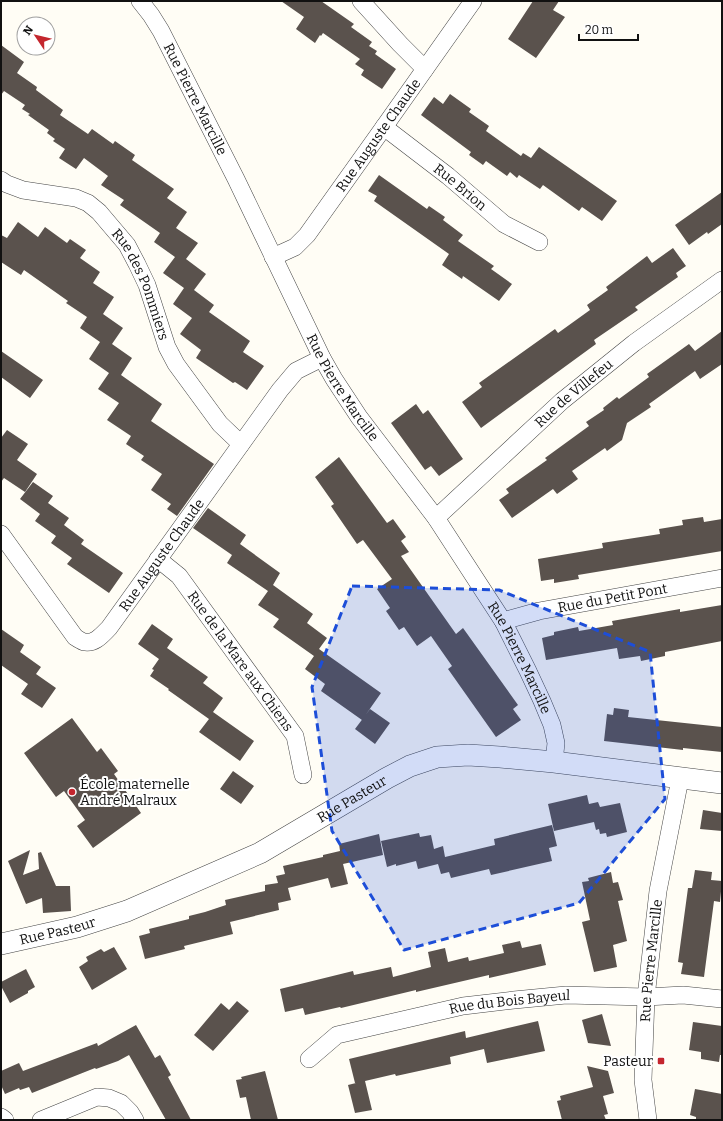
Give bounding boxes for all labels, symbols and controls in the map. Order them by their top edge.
north arrow [16,16,56,56]
scale bar [579,16,638,42]
text: N [20,23,36,38]
text: 20 m [585,23,614,37]
street label: Rue Pierre Marcille [160,40,231,158]
street label: Rue Auguste Chaude [333,75,425,195]
street label: Rue Brion [430,160,490,214]
street label: Rue des Pommiers [108,225,172,342]
street label: Rue Pierre Marcille [303,331,382,445]
street label: Rue de Villefeu [531,355,617,431]
street label: Rue Auguste Chaude [116,496,208,615]
street label: Rue du Petit Pont [556,580,669,616]
street label: Rue de la Mare aux Chiens [184,588,297,735]
street label: Rue Pierre Marcille [484,599,554,716]
street label: Rue Pasteur [314,772,390,826]
place label: École maternelle André Malraux [80,775,190,809]
marker: École maternelle André Malraux [67,787,77,797]
street label: Rue Pierre Marcille [637,898,666,1022]
street label: Rue Pasteur [18,914,98,949]
street label: Rue du Bois Bayeul [447,987,570,1018]
place label: Pasteur [603,1053,653,1070]
marker: Pasteur [656,1056,666,1066]

